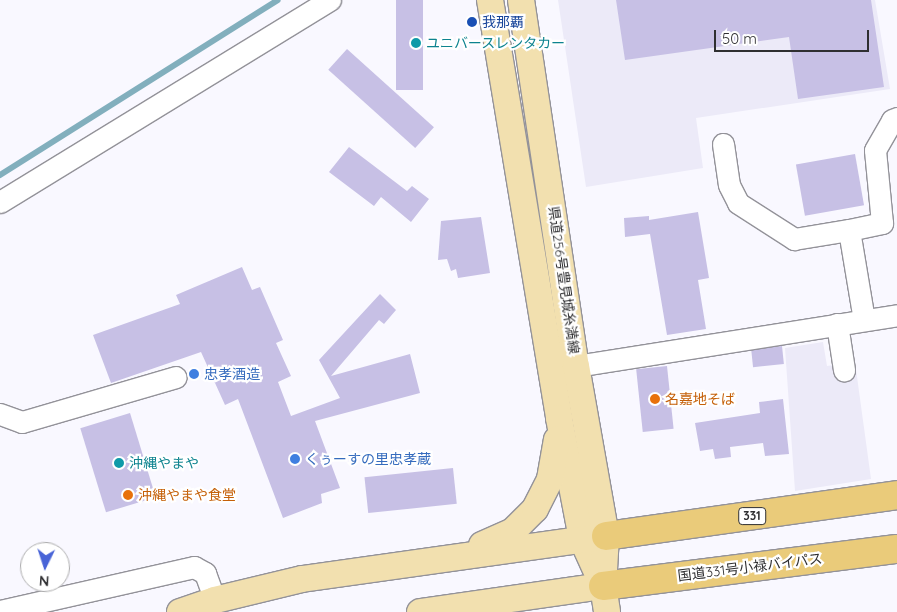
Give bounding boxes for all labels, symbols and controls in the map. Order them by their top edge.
place label: 我那覇 [482,14,524,30]
marker: 我那覇 [466,16,478,28]
scale bar [717,20,872,52]
text: 50 m [722,29,757,48]
place label: ユニバースレンタカー [426,35,566,51]
marker: ユニバースレンタカー [410,37,422,49]
street label: 県道256号豊見城糸満線 [545,205,583,355]
place label: 忠孝酒造 [204,366,260,382]
marker: 忠孝酒造 [188,368,200,380]
place label: 名嘉地そば [665,391,735,407]
marker: 名嘉地そば [649,393,661,405]
place label: くぅーすの里忠孝蔵 [305,451,431,467]
marker: くぅーすの里忠孝蔵 [289,453,301,465]
place label: 沖縄やまや [129,455,199,471]
marker: 沖縄やまや [113,457,125,469]
place label: 沖縄やまや食堂 [138,487,236,503]
marker: 沖縄やまや食堂 [122,489,134,501]
road number: 331 [737,506,767,526]
north arrow [20,542,70,592]
street label: 国道331号小禄バイパス [677,550,823,584]
text: N [38,572,50,590]

